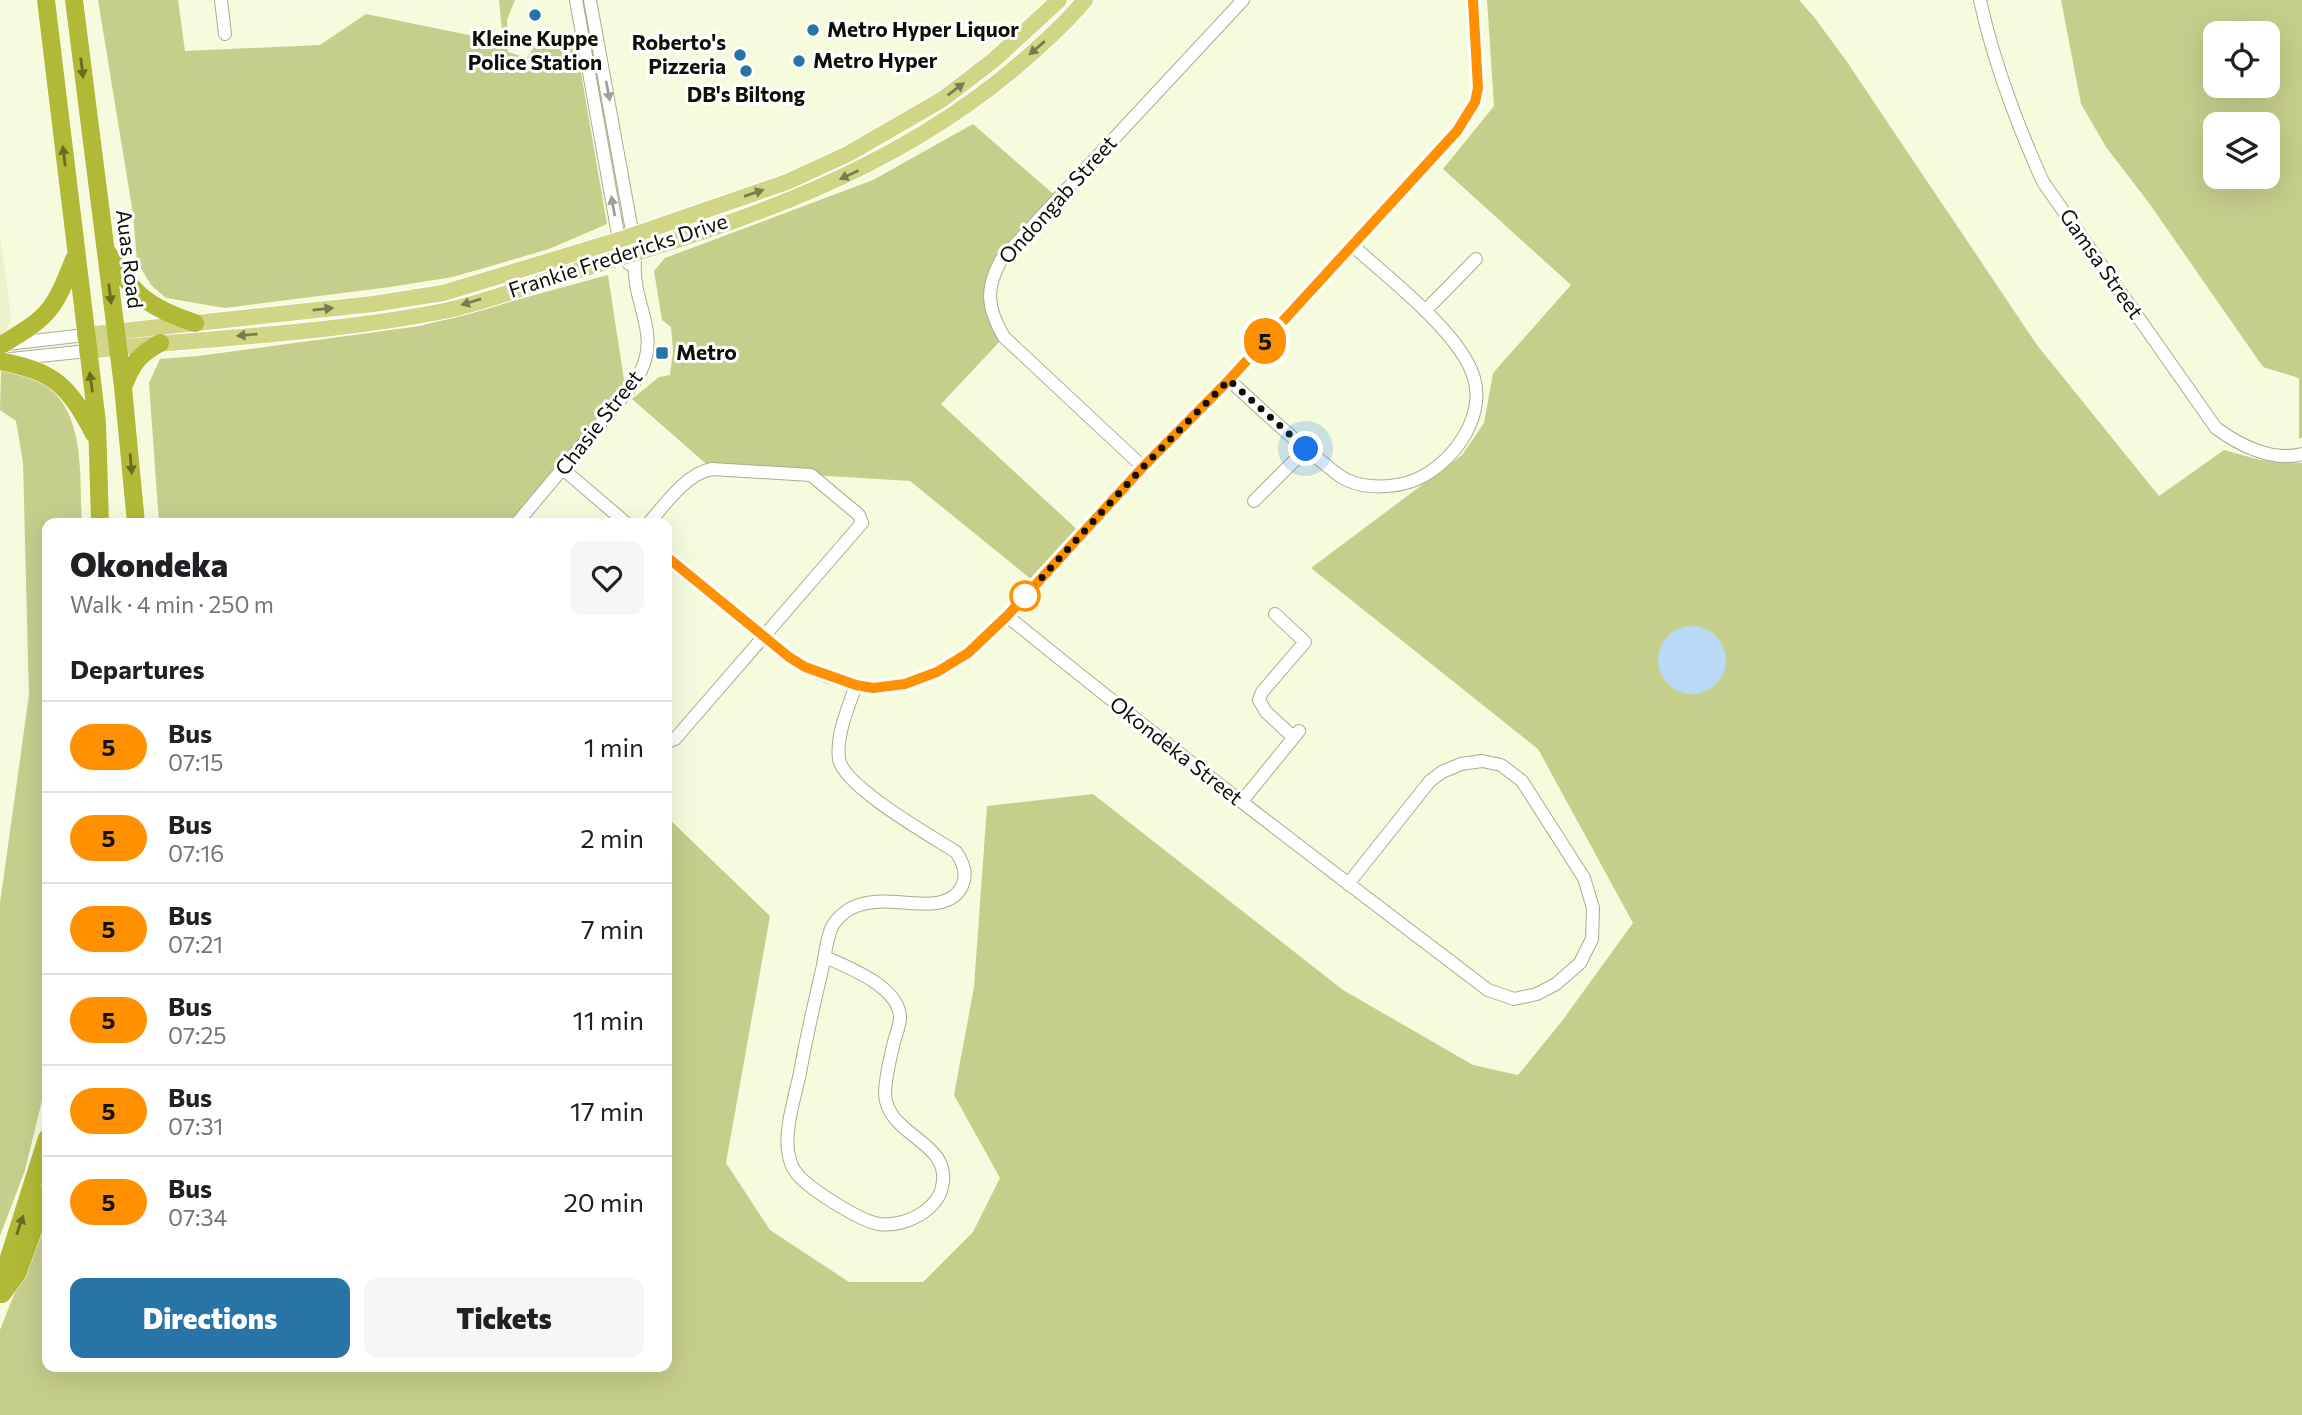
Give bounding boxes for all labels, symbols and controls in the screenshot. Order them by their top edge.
marker: Kleine Kuppe Police Station [527,7,543,23]
place label: Metro Hyper Liquor [827,16,1019,41]
map controls [2203,21,2280,189]
button: locate [2203,21,2280,98]
marker: Metro Hyper Liquor [805,22,821,38]
place label: Kleine Kuppe Police Station [468,25,602,74]
place label: Roberto's Pizzeria [632,29,726,78]
one-way arrow [1028,40,1046,56]
marker: Roberto's Pizzeria [732,47,748,63]
place label: Metro Hyper [813,47,938,72]
marker: Metro Hyper [791,53,807,69]
one-way arrow [77,57,88,79]
marker: DB's Biltong [738,63,754,79]
one-way arrow [602,80,613,102]
place label: DB's Biltong [687,81,806,106]
one-way arrow [946,81,964,96]
button: layers [2203,112,2280,189]
street label: Ondongab Street [993,130,1121,268]
one-way arrow [58,145,69,167]
one-way arrow [839,169,859,180]
one-way arrow [744,187,765,198]
one-way arrow [607,194,618,216]
street label: Gamsa Street [2055,203,2149,323]
street label: Frankie Fredericks Drive [505,207,730,302]
street label: Auas Road [112,208,149,310]
one-way arrow [105,283,116,305]
one-way arrow [461,298,482,308]
one-way arrow [312,303,334,314]
line badge: 5 [1242,318,1288,364]
text: 5 [1258,326,1272,355]
one-way arrow [236,330,258,341]
place label: Metro [676,339,737,364]
marker: Metro [654,345,670,361]
street label: Chasie Street [549,364,647,480]
one-way arrow [86,371,97,393]
your location [1288,431,1323,466]
one-way arrow [126,453,137,475]
button: heart [570,541,644,615]
text: Okondeka [70,543,228,584]
unlabelled marker [1010,581,1040,611]
text: Walk · 4 min · 250 m [70,590,274,618]
text: Departures [70,653,205,684]
street label: Okondeka Street [1106,690,1248,809]
text: Bus [168,717,212,748]
text: 1 min [584,731,644,762]
text: 5 [102,732,116,761]
text: 07:15 [168,748,224,776]
text: Bus [168,808,212,839]
text: 2 min [580,822,644,853]
text: 5 [102,823,116,852]
text: 07:16 [168,839,224,867]
text: Bus [168,899,212,930]
text: 7 min [581,913,644,944]
text: 5 [102,914,116,943]
text: 07:21 [168,930,223,958]
text: Bus [168,990,212,1021]
text: 11 min [573,1004,644,1035]
text: 5 [102,1005,116,1034]
text: 07:25 [168,1021,226,1049]
text: Bus [168,1081,212,1112]
text: 17 min [570,1095,644,1126]
text: 5 [102,1096,116,1125]
text: 07:31 [168,1112,223,1140]
text: Bus [168,1172,212,1203]
text: 20 min [563,1186,644,1217]
text: 5 [102,1187,116,1216]
text: 07:34 [168,1203,227,1231]
one-way arrow [15,1215,26,1236]
button: Directions [70,1278,350,1358]
button: Tickets [364,1278,644,1358]

